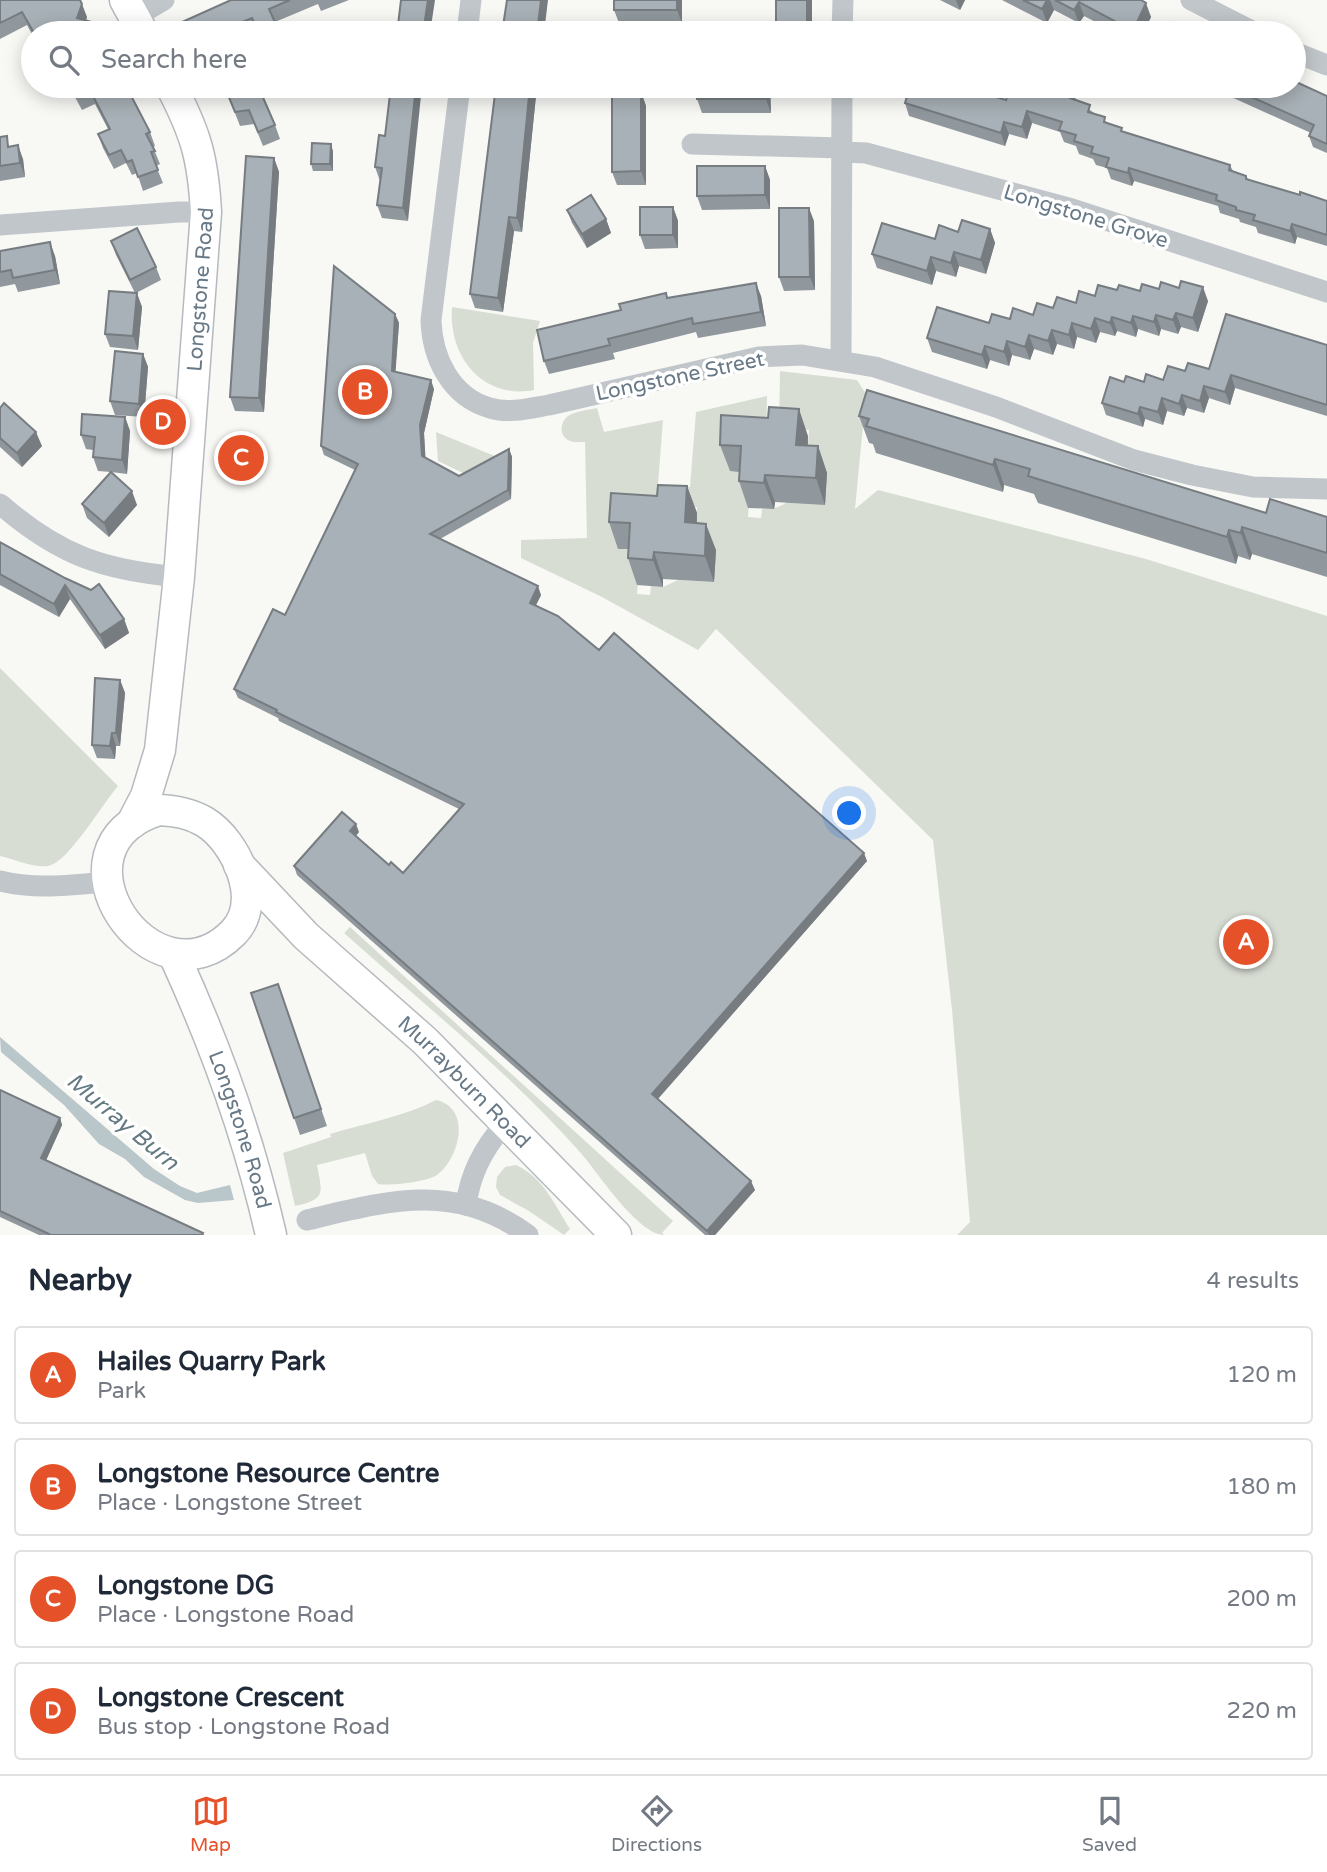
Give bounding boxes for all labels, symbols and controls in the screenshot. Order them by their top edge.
search box [21,21,1306,98]
icon: search [45,41,83,79]
text: Search here [101,44,247,75]
street label: Longstone Grove [1001,180,1171,253]
street label: Longstone Road [182,206,219,372]
street label: Longstone Street [594,346,767,407]
pin: B [342,366,388,418]
pin: D [140,396,186,448]
pin: C [218,432,264,484]
your location [832,796,866,830]
pin: A [1223,916,1269,968]
street label: Murrayburn Road [393,1011,535,1154]
street label: Longstone Road [203,1047,276,1211]
water label: Murray Burn [61,1067,185,1177]
text: Nearby [28,1262,132,1299]
text: 4 results [1206,1267,1299,1295]
text: Hailes Quarry Park [97,1346,326,1377]
text: A [44,1361,62,1389]
text: 120 m [1227,1361,1297,1389]
text: Park [97,1377,146,1405]
text: Longstone Resource Centre [97,1458,440,1489]
text: B [45,1473,61,1501]
text: 180 m [1227,1473,1297,1501]
text: Place · Longstone Street [97,1489,362,1517]
text: Longstone DG [97,1570,274,1601]
text: C [45,1585,61,1613]
text: 200 m [1227,1585,1297,1613]
text: Place · Longstone Road [97,1601,354,1629]
text: Longstone Crescent [97,1682,344,1713]
text: D [44,1697,62,1725]
text: 220 m [1227,1697,1297,1725]
text: Bus stop · Longstone Road [97,1713,390,1741]
tab: Map [190,1792,231,1856]
tab: Directions [611,1792,702,1856]
tab: Saved [1082,1792,1137,1856]

